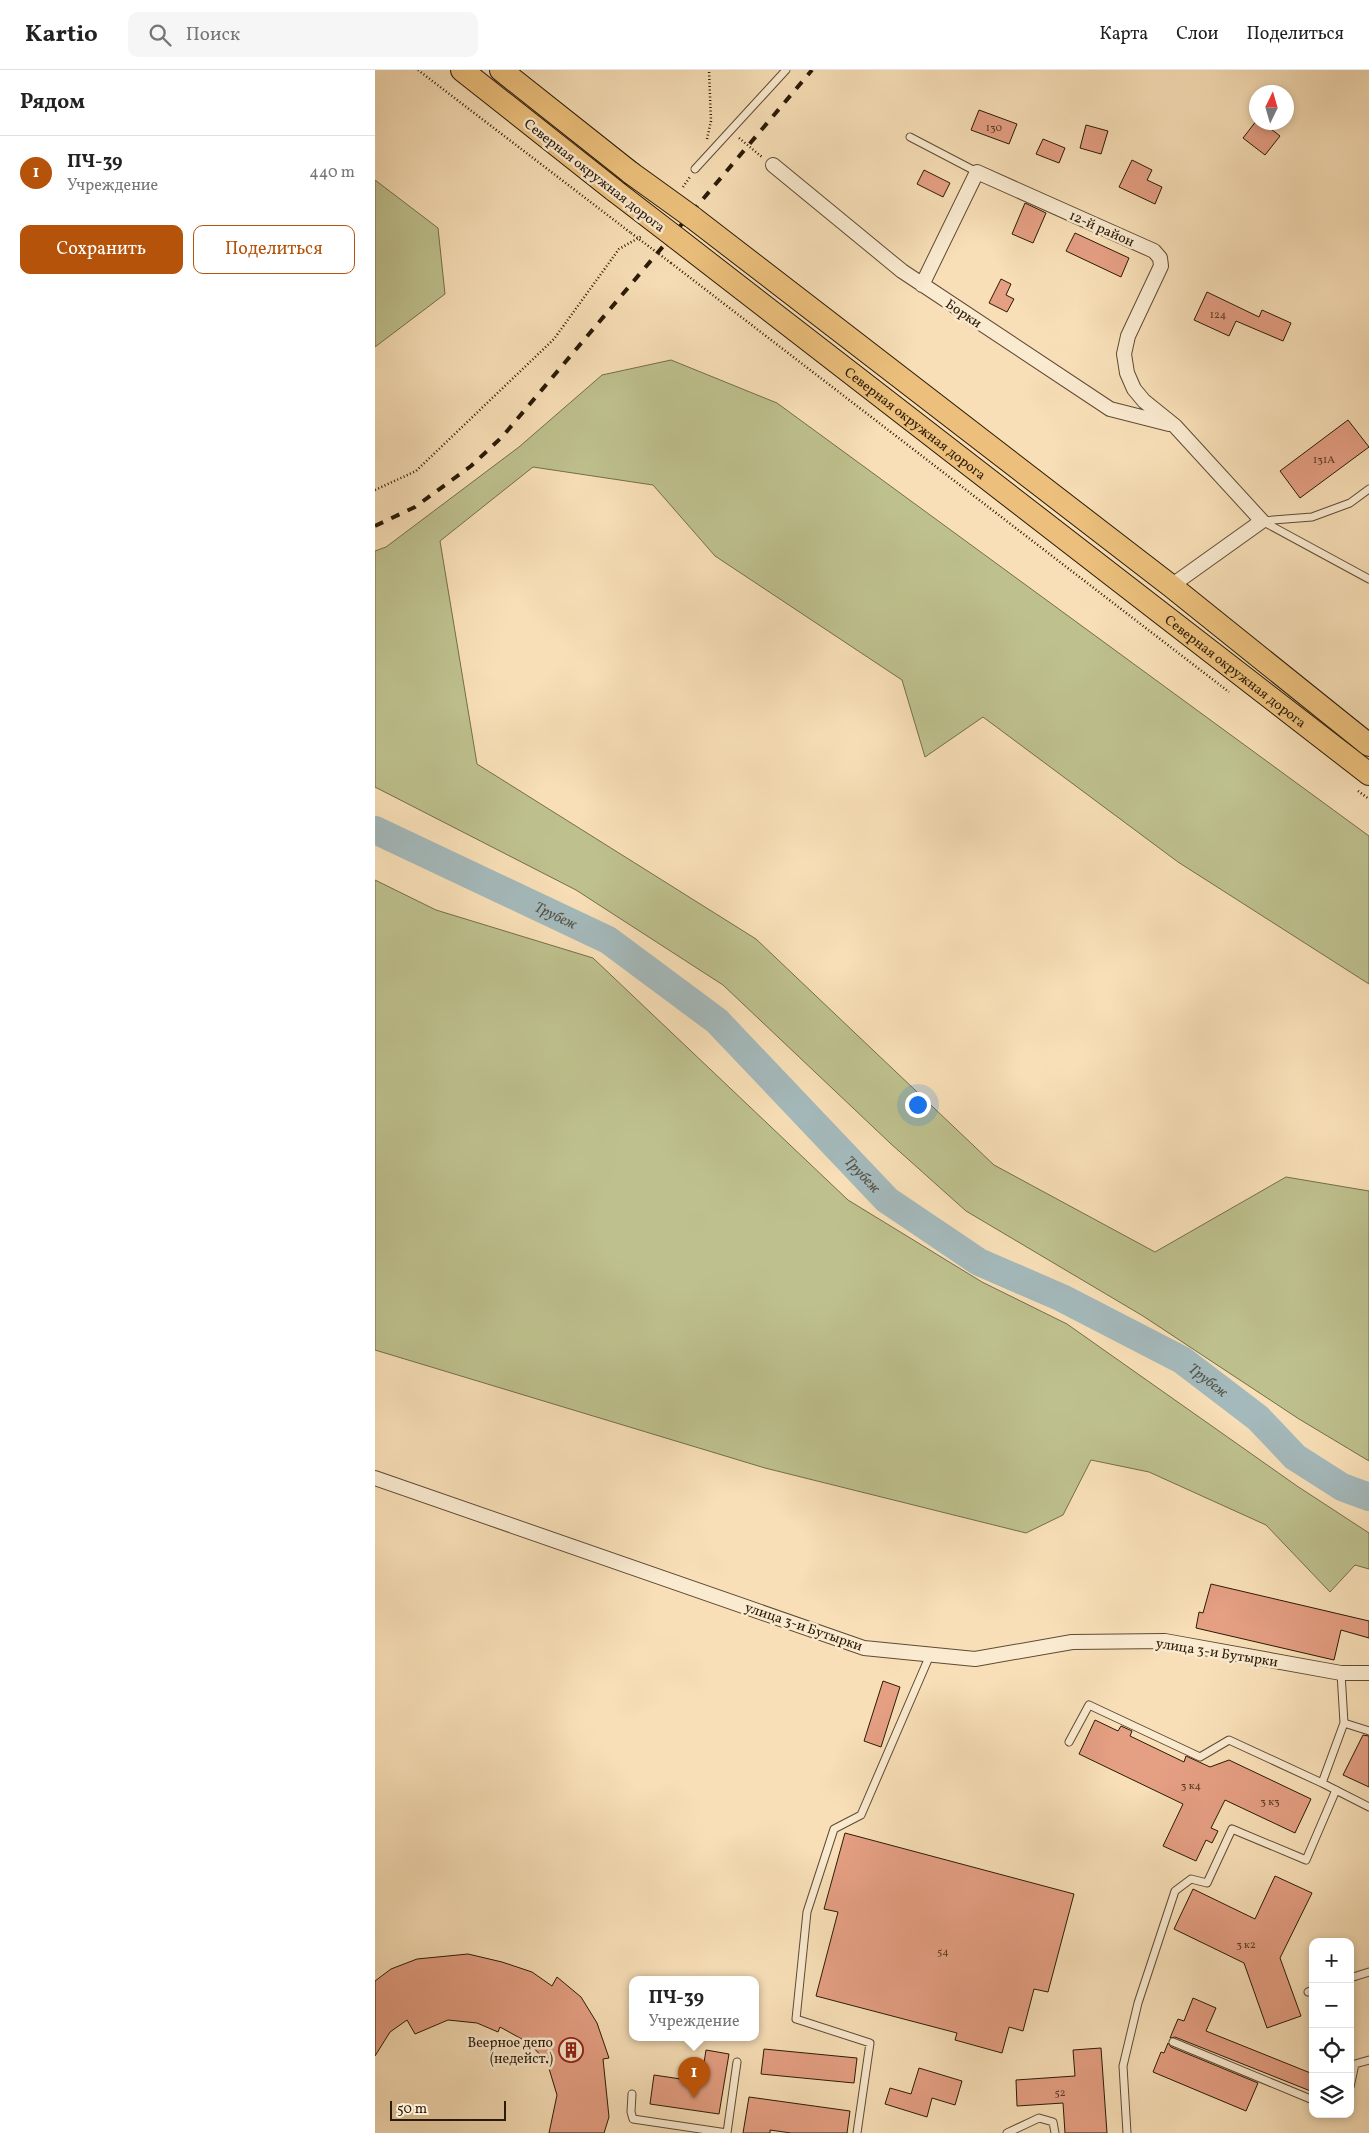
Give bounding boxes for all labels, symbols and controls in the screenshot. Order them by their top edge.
search box [128,12,478,57]
text: Kartio [25,18,98,52]
icon: search [146,21,174,49]
text: Поиск [186,22,240,48]
text: Карта [1100,22,1148,47]
text: Слои [1176,22,1218,47]
text: Поделиться [1246,22,1344,47]
north arrow [1249,85,1294,130]
text: Рядом [20,88,85,117]
street label: Северная окружная дорога [520,115,669,237]
house number: 130 [986,121,1003,136]
text: ПЧ-39 [67,149,123,175]
text: 1 [33,162,39,184]
text: 440 m [309,162,355,184]
text: Учреждение [67,175,158,197]
street label: 12-й район [1066,207,1137,252]
button: Сохранить [20,225,183,274]
button: Поделиться [193,225,355,274]
street label: Борки [941,295,985,334]
house number: 124 [1210,308,1227,323]
street label: Северная окружная дорога [840,363,989,485]
house number: 131А [1313,453,1335,468]
street label: Северная окружная дорога [1160,611,1310,733]
water label: Трубеж [531,898,580,936]
your location [905,1092,931,1118]
water label: Трубеж [839,1152,885,1199]
water label: Трубеж [1183,1359,1232,1403]
street label: улица 3-и Бутырки [742,1598,865,1657]
street label: улица 3-и Бутырки [1154,1634,1280,1673]
house number: 3 к4 [1181,1779,1202,1794]
house number: 3 к3 [1260,1795,1280,1810]
house number: 3 к2 [1236,1938,1256,1953]
map controls [1309,1938,1354,2118]
button: + [1309,1938,1354,1983]
house number: 54 [937,1945,949,1960]
popup [629,1976,759,2041]
button: − [1309,1983,1354,2028]
text: ПЧ-39 [648,1985,704,2011]
text: Учреждение [648,2011,740,2033]
button: locate [1309,2028,1354,2073]
place label: Веерное депо (недейст.) [467,2034,553,2069]
building icon: Веерное депо (недейст.) [558,2037,584,2063]
pin: 1 [678,2057,710,2098]
button: layers [1309,2073,1354,2118]
house number: 52 [1054,2086,1066,2101]
scale bar [390,2098,506,2121]
text: 50 m [397,2100,427,2119]

